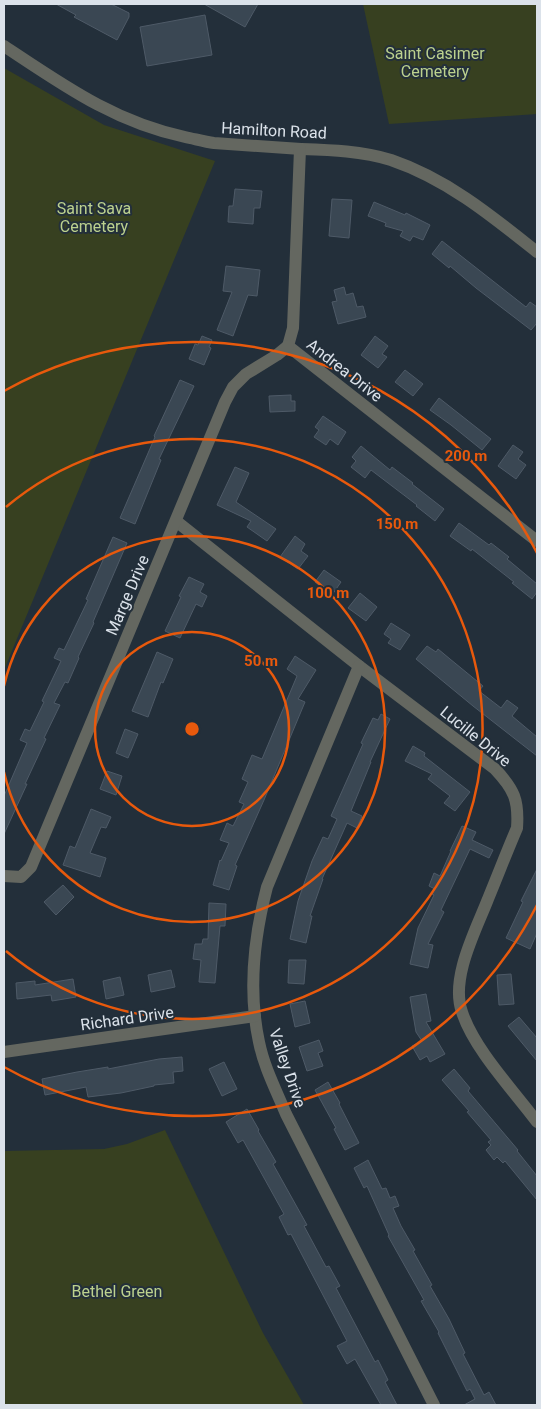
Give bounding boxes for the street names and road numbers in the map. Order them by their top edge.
street label: Hamilton Road [221,118,327,143]
street label: Andrea Drive [303,335,386,406]
street label: Marge Drive [102,552,153,638]
street label: Lucille Drive [436,702,515,771]
street label: Richard Drive [79,1003,175,1034]
street label: Valley Drive [265,1026,310,1110]

